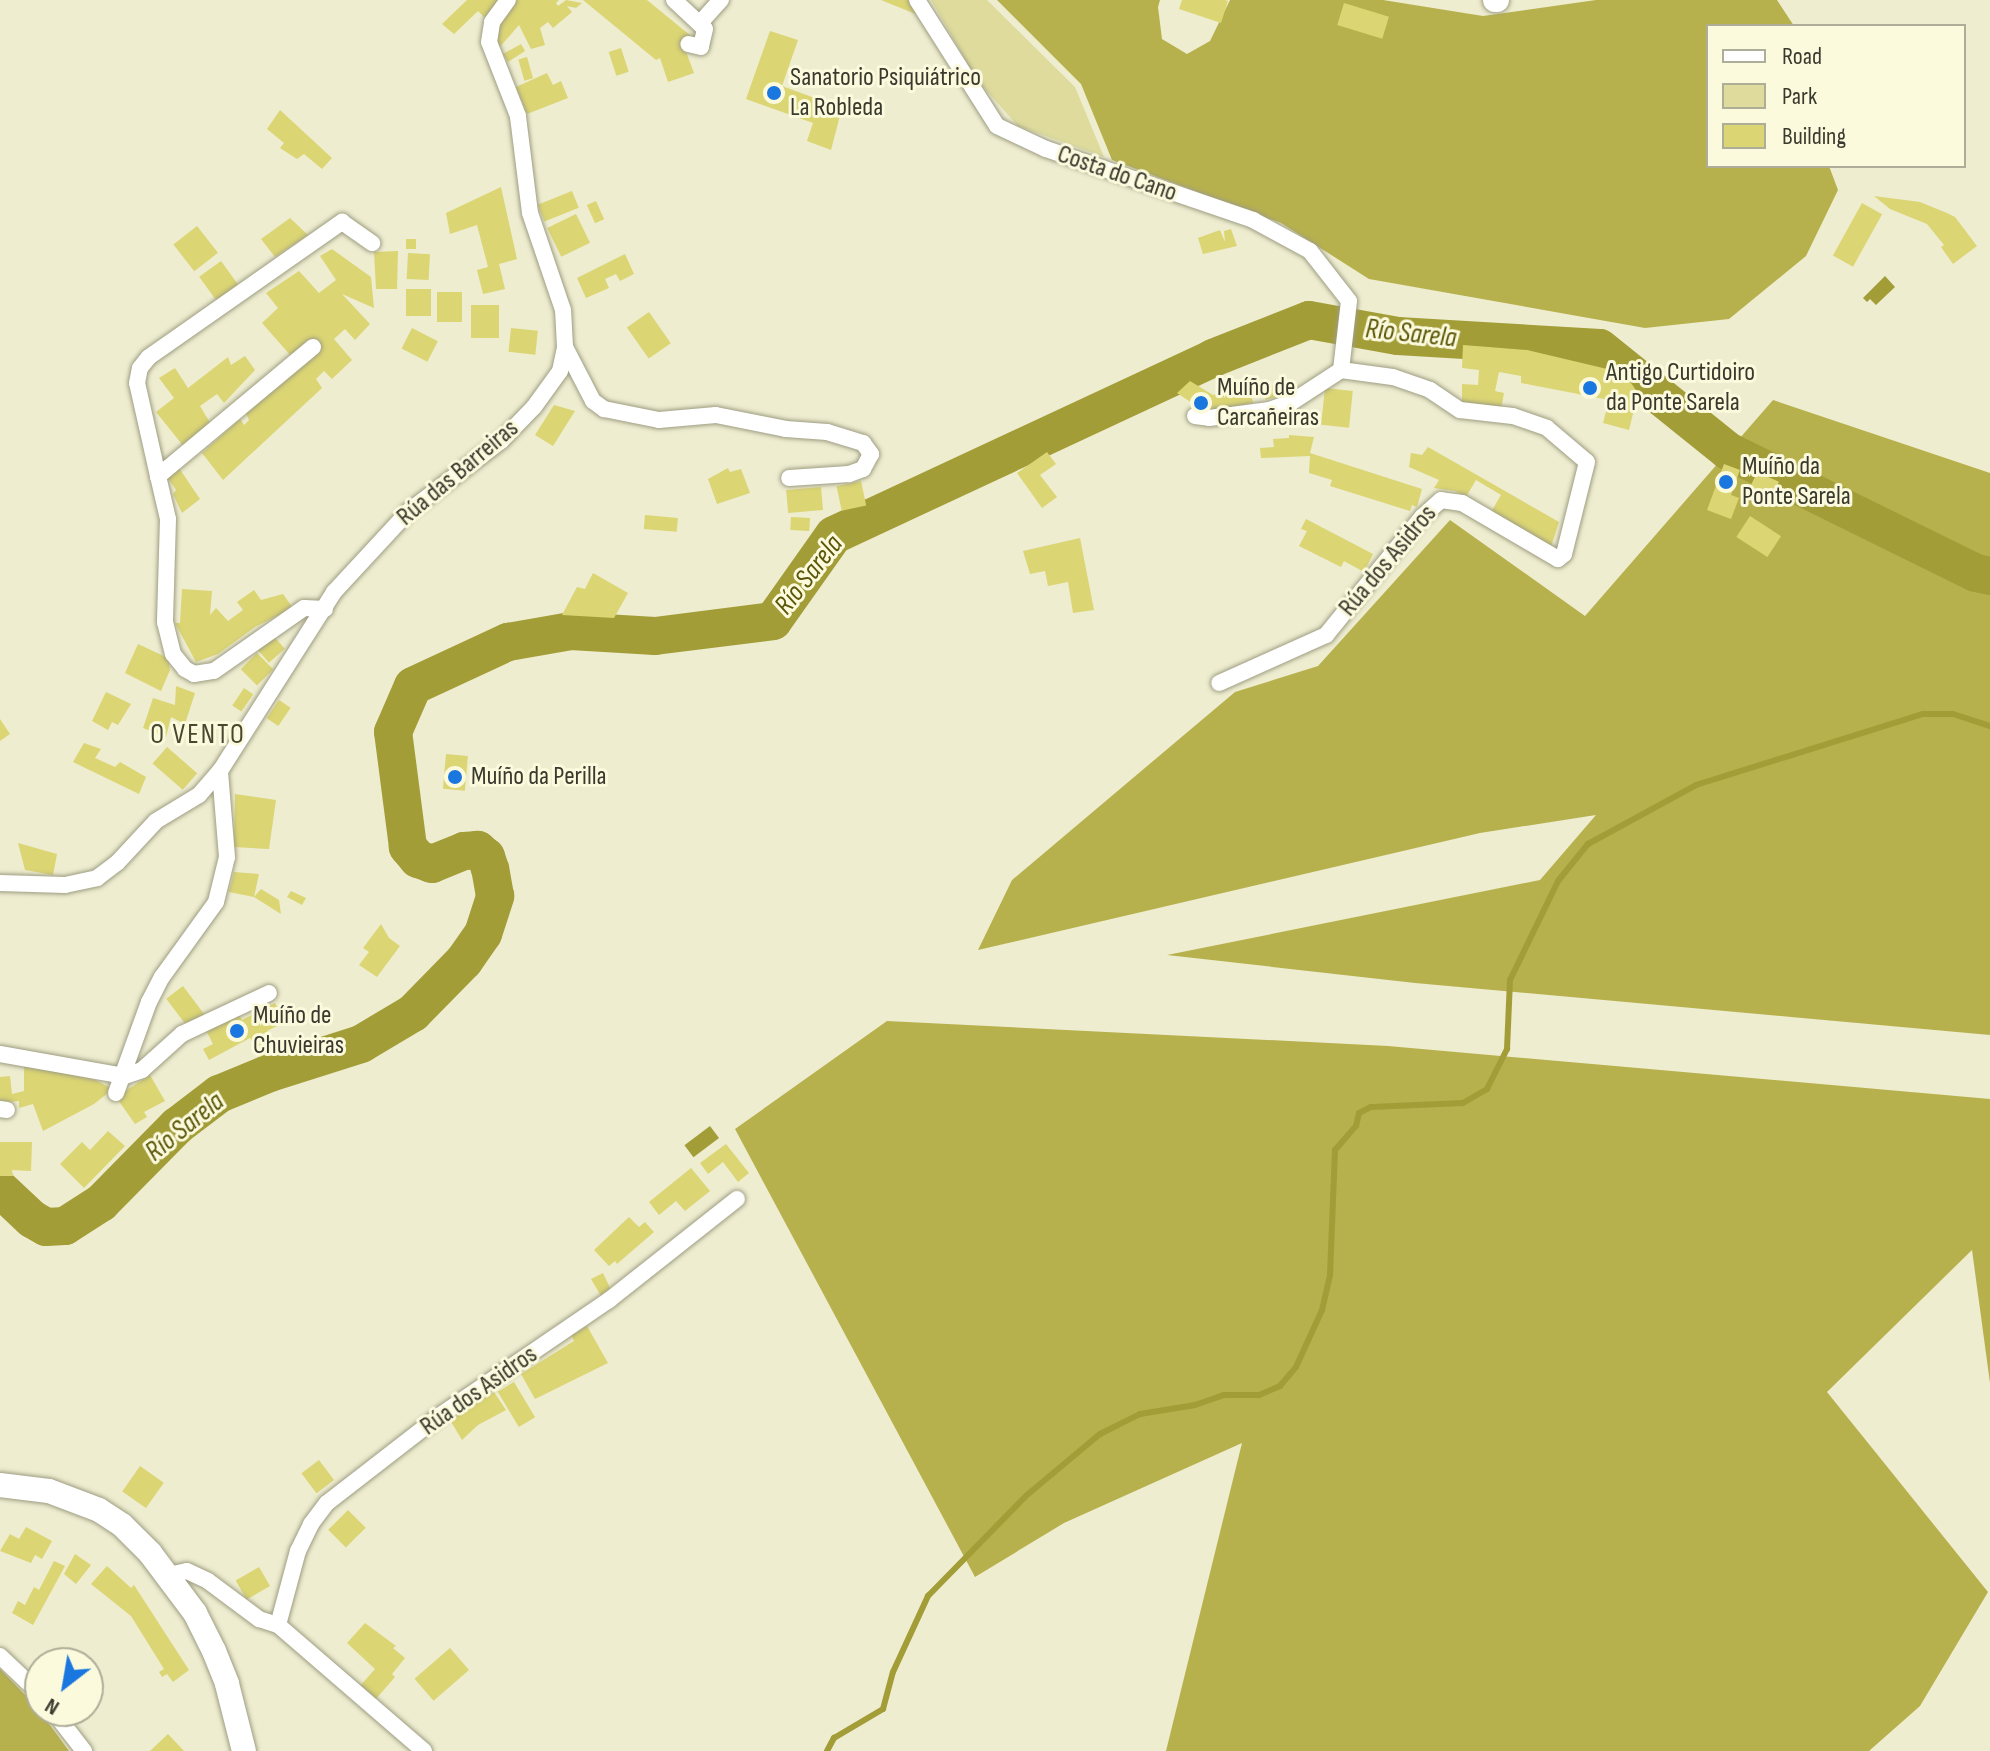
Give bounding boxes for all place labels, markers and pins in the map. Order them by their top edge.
place label: Sanatorio Psiquiátrico La Robleda [790,62,981,124]
marker: Sanatorio Psiquiátrico La Robleda [765,84,783,102]
place label: Antigo Curtidoiro da Ponte Sarela [1606,357,1755,418]
place label: Muíño de Carcañeiras [1217,372,1319,434]
marker: Antigo Curtidoiro da Ponte Sarela [1581,379,1599,397]
marker: Muíño de Carcañeiras [1192,394,1210,412]
place label: Muíño da Ponte Sarela [1742,451,1851,512]
marker: Muíño da Ponte Sarela [1717,473,1735,491]
place label: Muíño da Perilla [471,761,607,793]
marker: Muíño da Perilla [446,768,464,786]
place label: Muíño de Chuvieiras [253,1000,344,1062]
marker: Muíño de Chuvieiras [228,1022,246,1040]

